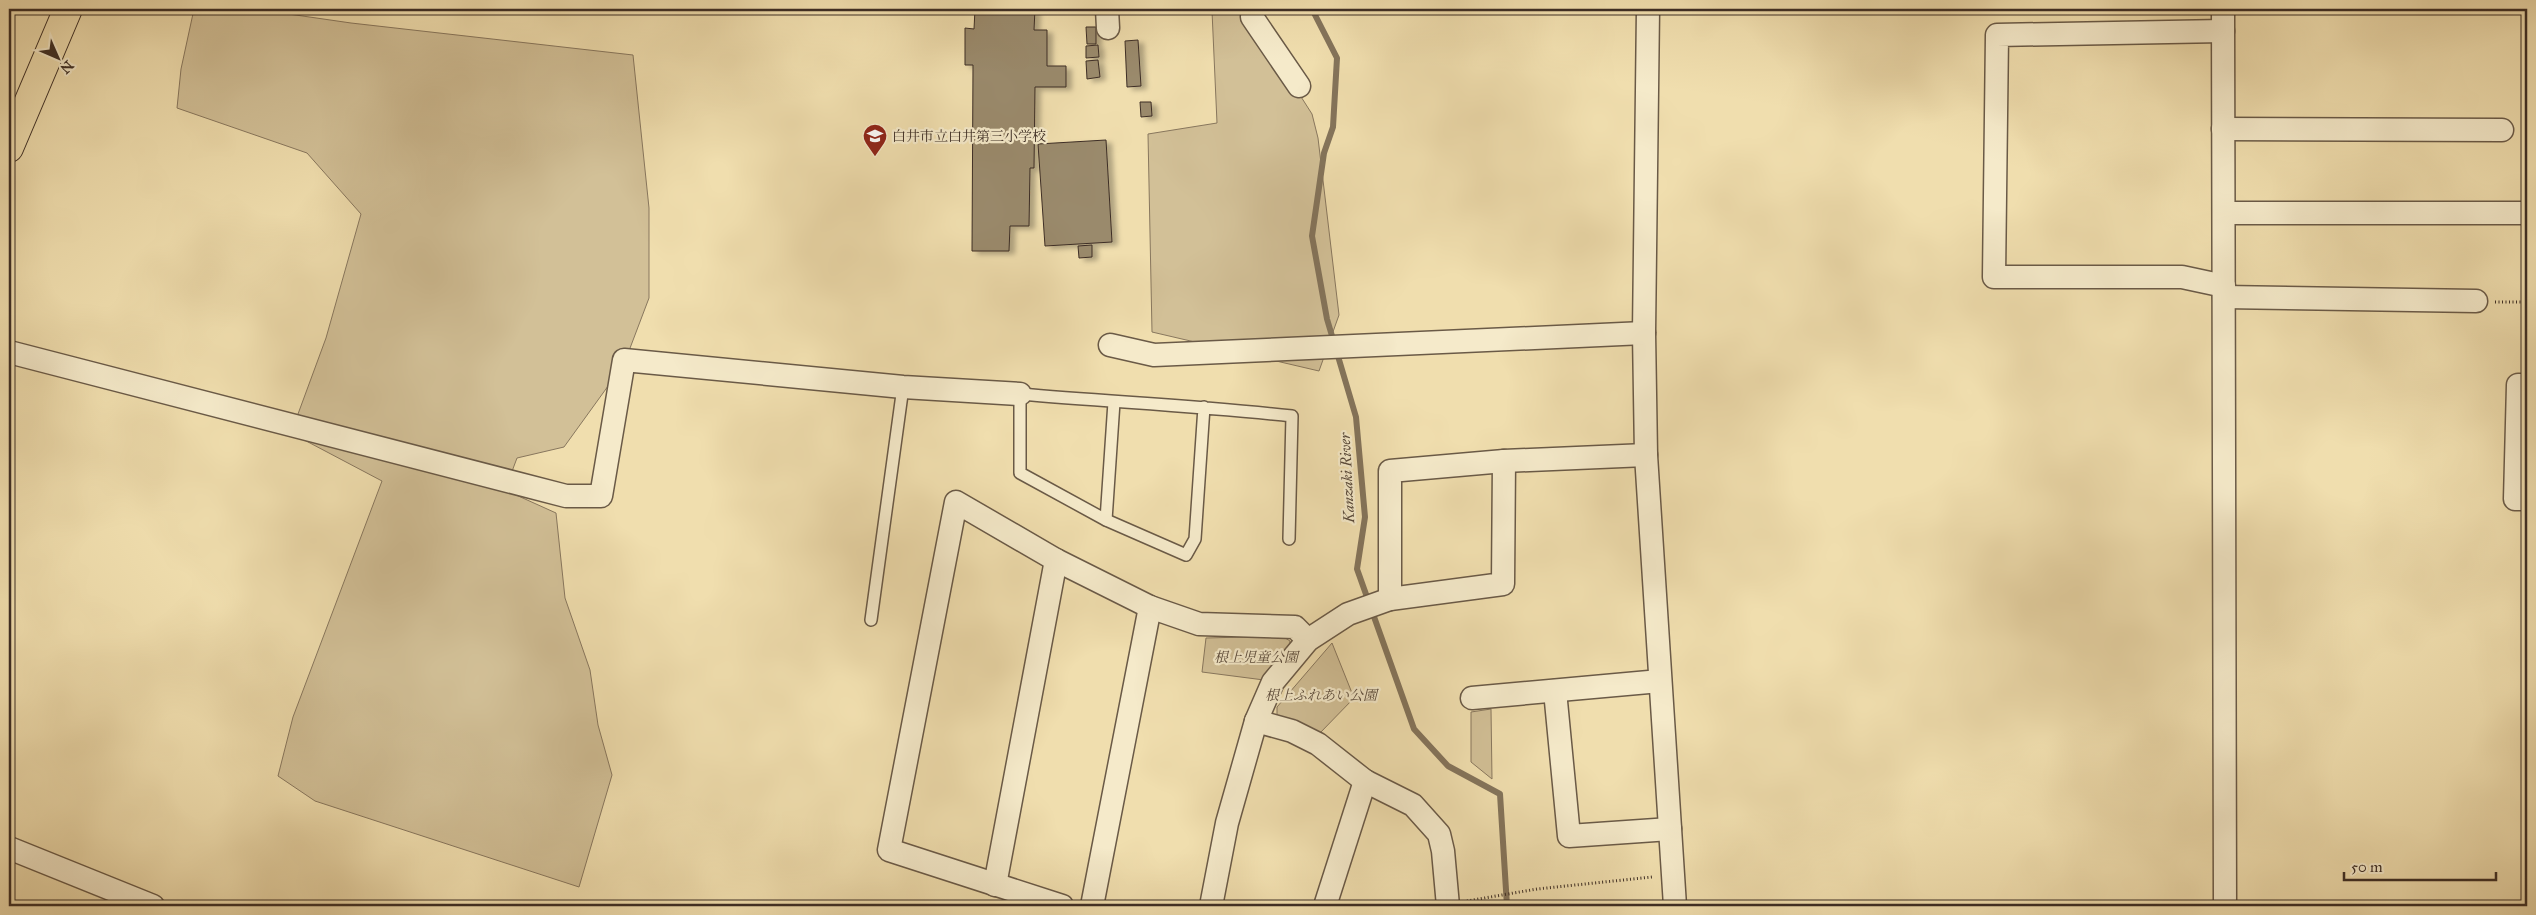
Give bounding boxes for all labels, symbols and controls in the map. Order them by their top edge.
north arrow [32,32,82,82]
text: N [57,57,77,77]
school or university icon: 白井市立白井第三小学校 [862,123,888,157]
place label: 白井市立白井第三小学校 [892,128,1046,145]
water label: Kanzaki River [1336,432,1358,525]
park label: 根上児童公園 [1214,649,1300,666]
park label: 根上ふれあい公園 [1265,687,1379,704]
scale bar [2344,850,2496,882]
text: 50 m [2351,858,2383,876]

